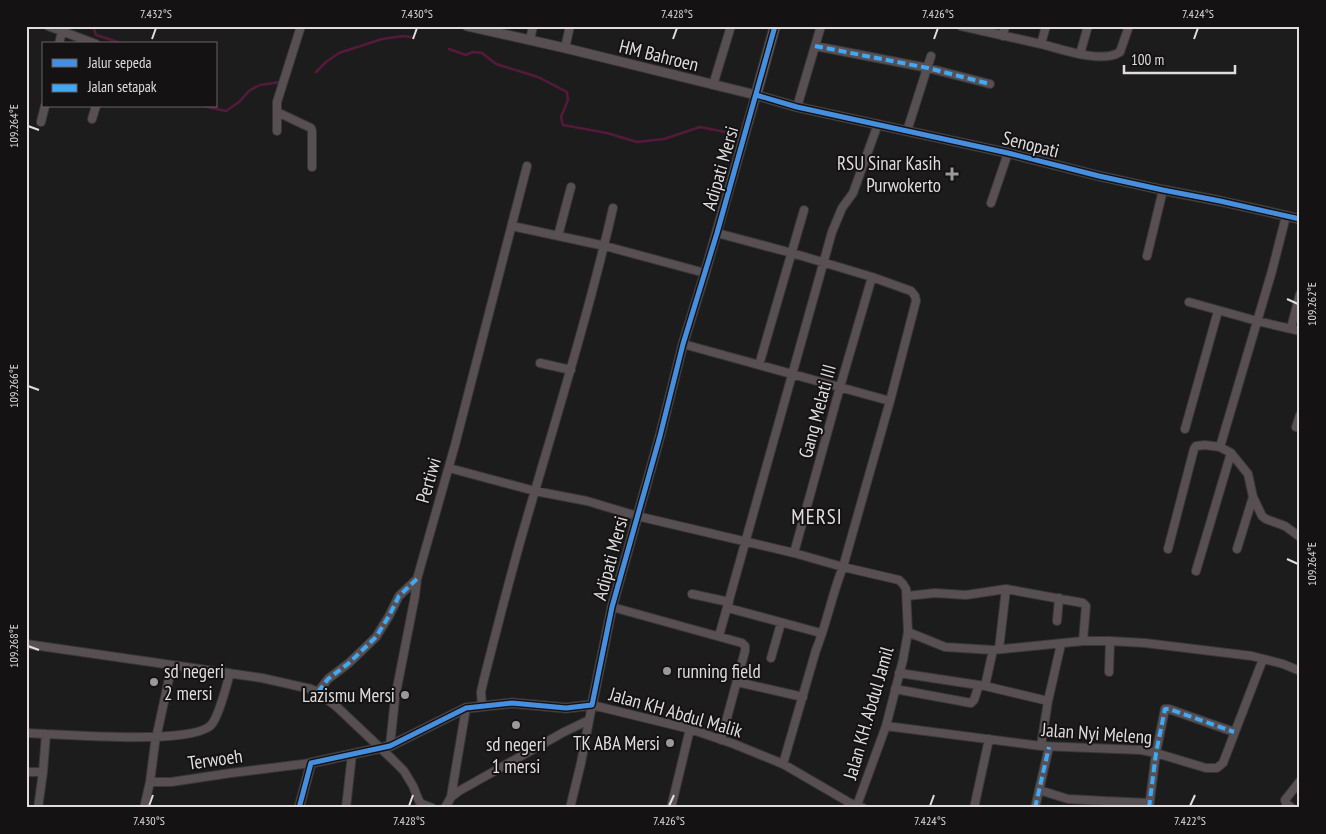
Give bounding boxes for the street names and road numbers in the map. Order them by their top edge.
street label: HM Bahroen [617,34,701,76]
street label: Adipati Mersi [697,123,743,213]
street label: Senopati [1000,125,1062,163]
street label: Gang Melati III [793,361,841,461]
street label: Pertiwi [410,454,446,506]
street label: Adipati Mersi [587,513,633,603]
street label: Jalan KH. Abdul Jamil [837,643,899,783]
street label: Jalan KH Abdul Malik [606,681,746,743]
street label: Jalan Nyi Meleng [1040,717,1153,749]
street label: Terwoeh [186,743,244,775]

